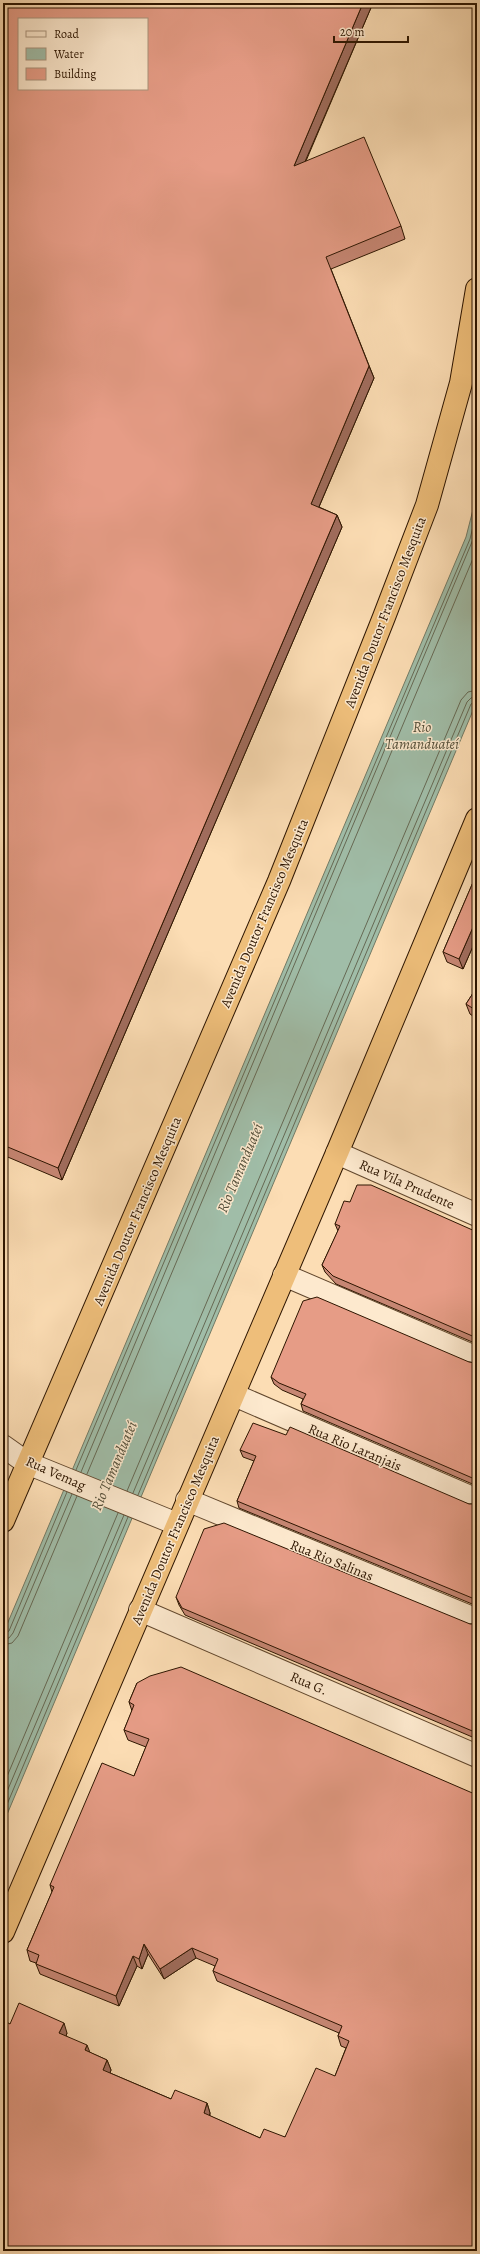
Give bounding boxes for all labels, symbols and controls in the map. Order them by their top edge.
legend [18,18,148,90]
scale bar [334,18,408,44]
text: 20 m [340,24,364,40]
text: Road [54,26,80,42]
text: Water [53,46,84,62]
text: Building [54,66,96,82]
street label: Avenida Doutor Francisco Mesquita [340,513,431,711]
water label: Rio Tamanduateí [385,717,460,754]
street label: Avenida Doutor Francisco Mesquita [216,815,313,1011]
street label: Avenida Doutor Francisco Mesquita [89,1113,186,1309]
water label: Rio Tamanduateí [212,1119,268,1216]
street label: Rua Vila Prudente [356,1155,457,1214]
water label: Rio Tamanduateí [86,1417,142,1514]
street label: Rua Rio Laranjais [305,1419,404,1476]
street label: Avenida Doutor Francisco Mesquita [127,1432,224,1628]
street label: Rua Vemag [23,1452,89,1495]
street label: Rua Rio Salinas [287,1535,376,1586]
street label: Rua G. [287,1667,330,1700]

